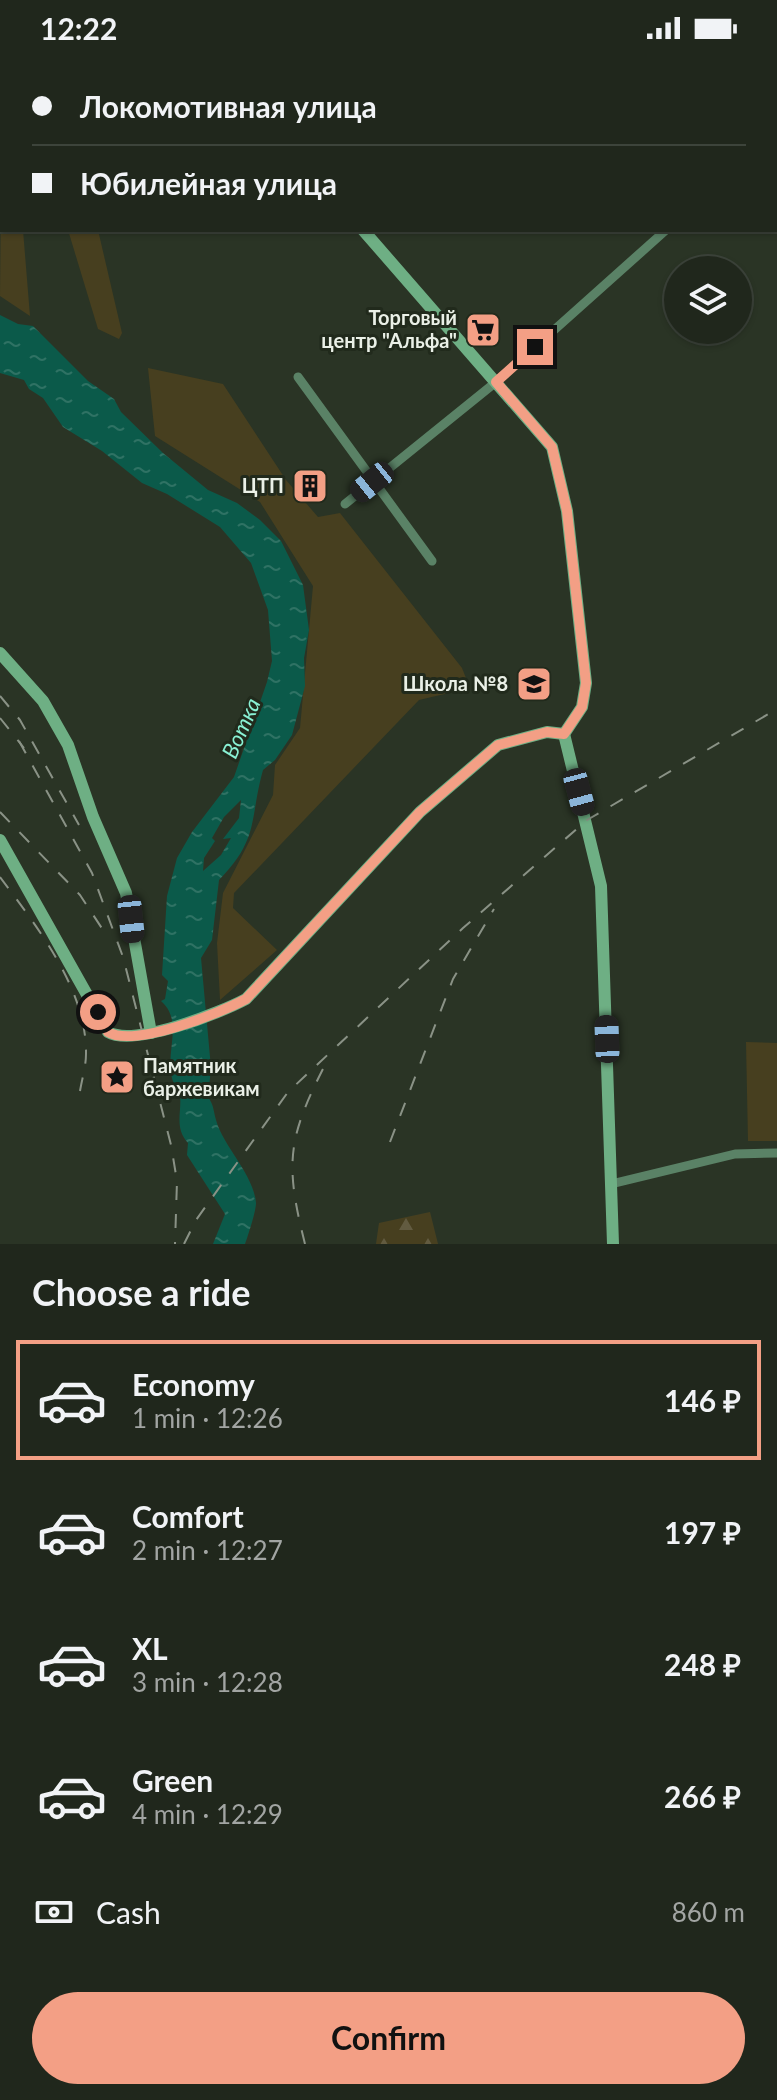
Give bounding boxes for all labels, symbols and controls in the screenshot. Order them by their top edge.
text: 12:22 [40,10,117,46]
text: Локомотивная улица [80,88,377,124]
text: Юбилейная улица [80,165,337,201]
map controls [664,256,752,344]
button: layers [664,256,752,344]
place label: Торговый центр "Альфа" [321,305,457,352]
supermarket icon: Торговый центр "Альфа" [464,311,502,349]
route end [517,329,553,365]
car [346,458,398,506]
building icon: ЦТП [291,467,329,505]
place label: ЦТП [242,473,284,497]
school or university icon: Школа №8 [515,665,553,703]
place label: Школа №8 [403,671,508,695]
water label: Вотка [215,693,266,762]
car [561,766,597,818]
car [117,894,145,944]
route start [80,994,116,1030]
car [594,1015,620,1063]
place label: Памятник баржевикам [143,1053,260,1100]
place icon: Памятник баржевикам [98,1058,136,1096]
text: Choose a ride [32,1270,251,1314]
icon: car [36,1364,108,1436]
text: Economy [132,1366,255,1402]
text: 146 ₽ [664,1382,741,1418]
text: 1 min · 12:26 [132,1402,283,1434]
icon: car [36,1496,108,1568]
text: Comfort [132,1498,244,1534]
text: 197 ₽ [664,1514,741,1550]
text: 2 min · 12:27 [132,1534,283,1566]
icon: car [36,1628,108,1700]
text: XL [132,1630,168,1666]
text: 248 ₽ [664,1646,741,1682]
text: 3 min · 12:28 [132,1666,283,1698]
icon: car [36,1760,108,1832]
text: Green [132,1762,213,1798]
text: 266 ₽ [664,1778,741,1814]
text: 4 min · 12:29 [132,1798,283,1830]
icon: cash [32,1890,76,1934]
text: Cash [96,1894,161,1930]
text: 860 m [672,1896,745,1928]
button: Confirm [32,1992,745,2084]

